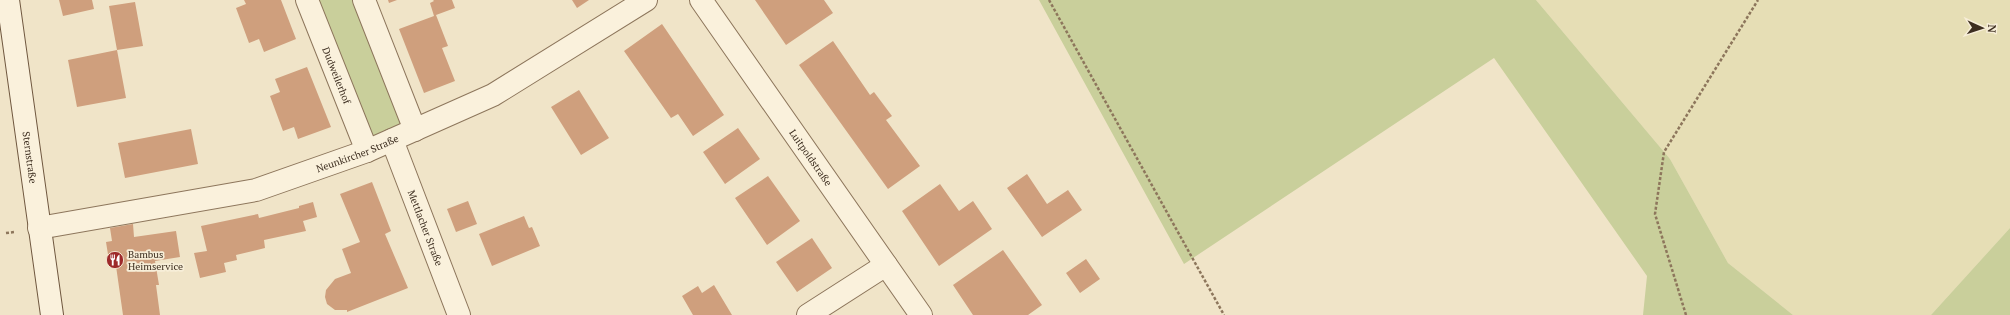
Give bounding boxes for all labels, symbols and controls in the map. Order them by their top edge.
north arrow [1962,8,2002,48]
text: N [1985,24,1999,34]
street label: Dudweilerhof [319,45,354,106]
street label: Luitpoldstraße [786,127,835,189]
street label: Sternstraße [19,131,40,184]
street label: Neunkircher Straße [314,132,401,175]
street label: Mettlacher Straße [405,188,446,268]
place label: Bambus Heimservice [128,248,183,273]
restaurant icon: Bambus Heimservice [105,250,125,270]

